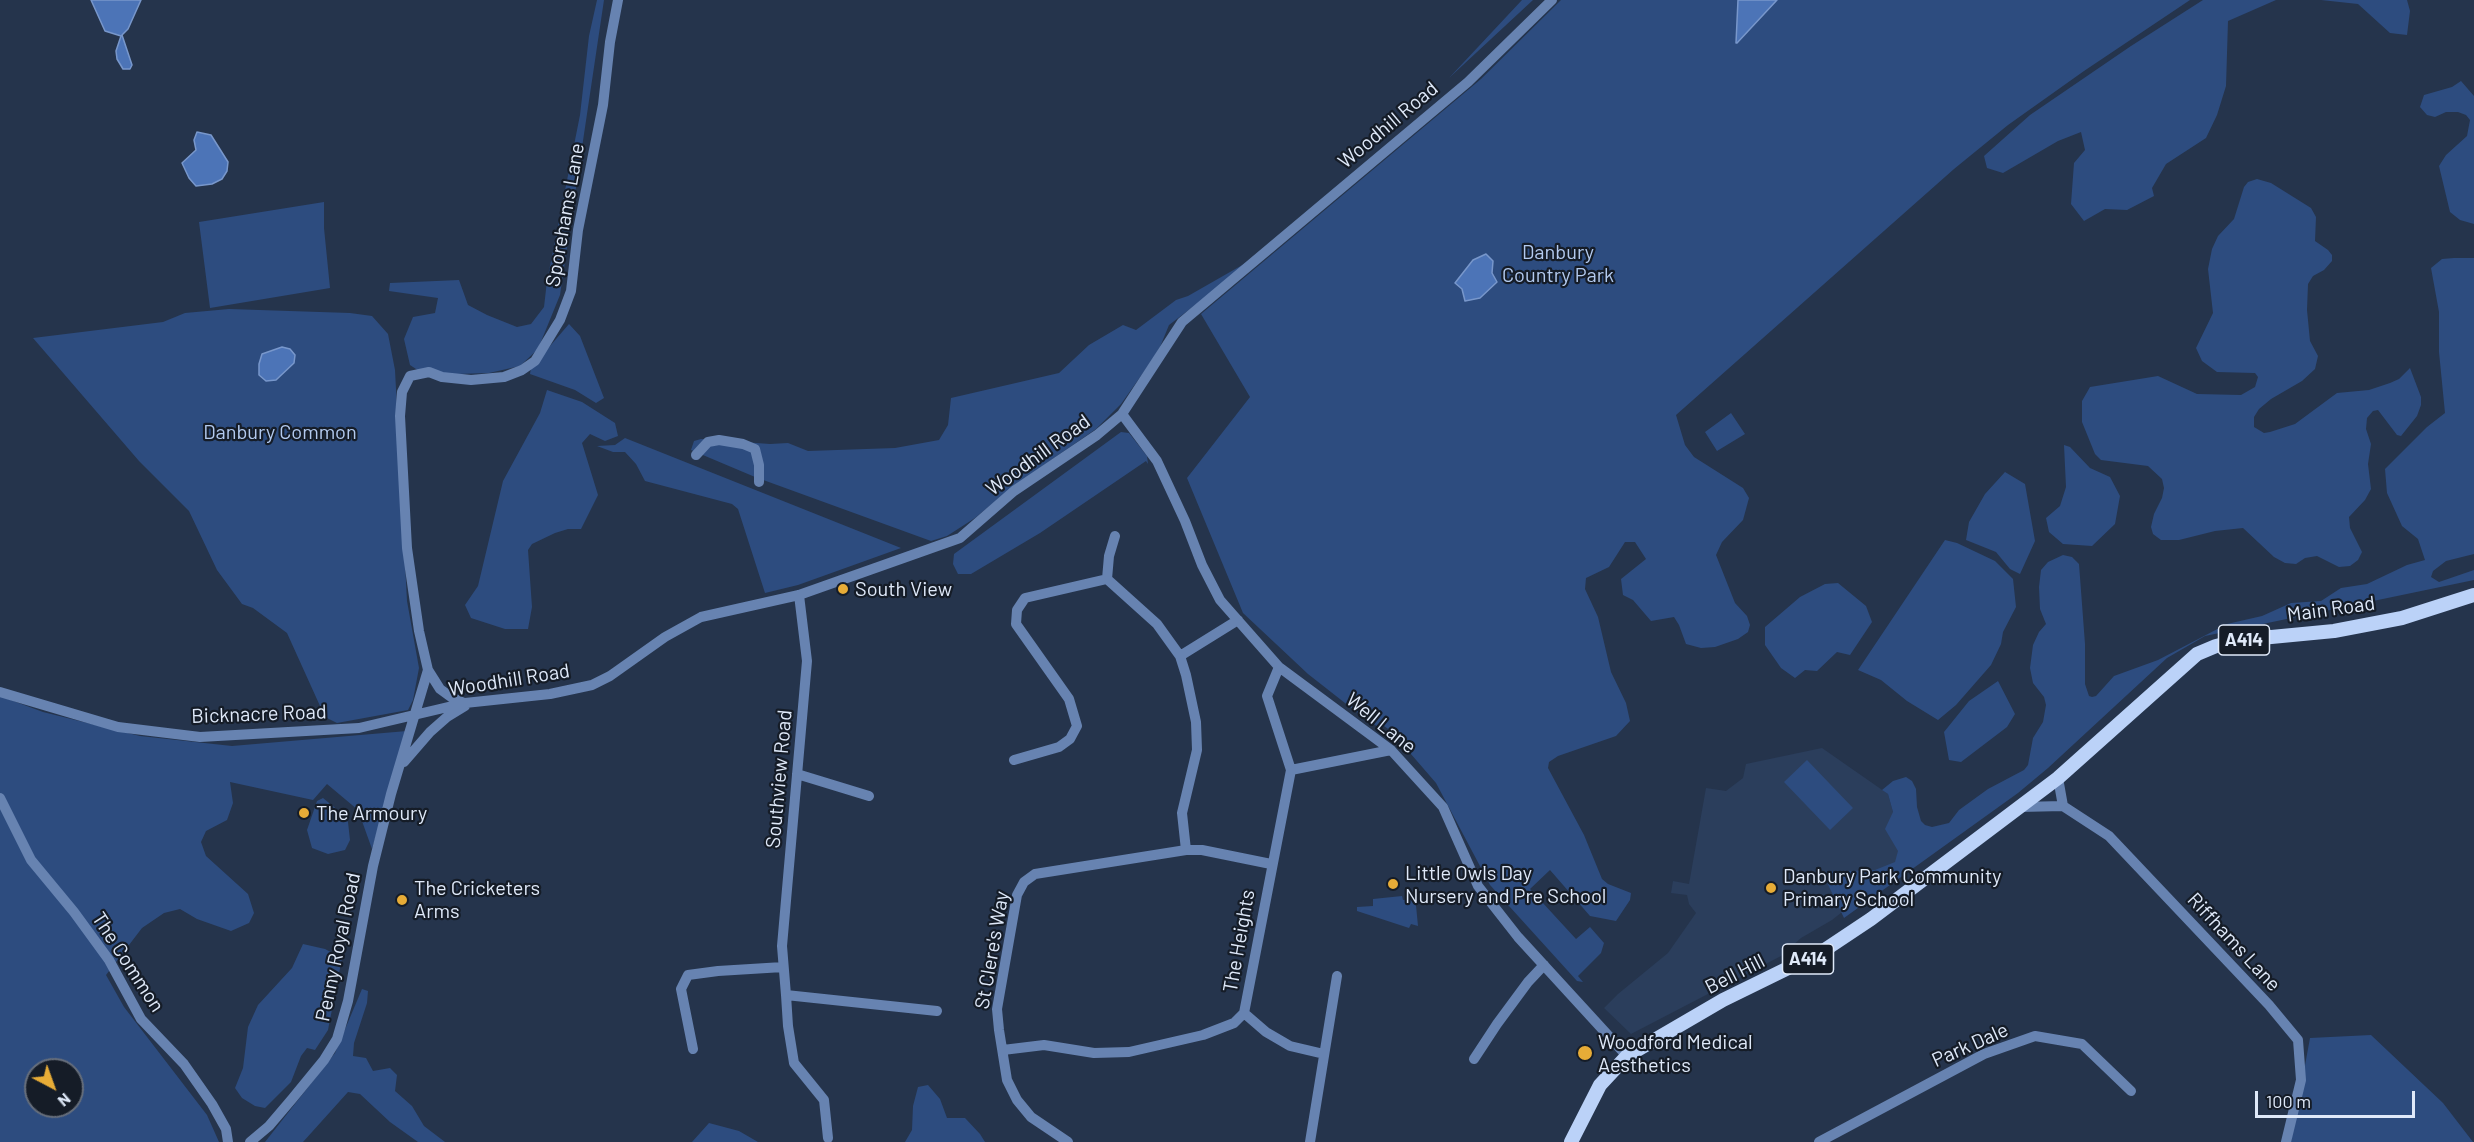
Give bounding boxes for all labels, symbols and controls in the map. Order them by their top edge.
street label: Woodhill Road [1333,76,1443,174]
street label: Sporehams Lane [541,141,589,289]
park label: Danbury Country Park [1502,240,1614,287]
street label: Woodhill Road [981,409,1095,501]
park label: Danbury Common [203,420,357,444]
place label: South View [855,577,952,601]
marker: South View [836,582,850,596]
street label: Main Road [2285,591,2377,627]
road number: A414 [2218,625,2270,655]
street label: Woodhill Road [447,659,571,701]
street label: Well Lane [1341,687,1421,759]
street label: Bicknacre Road [191,700,327,728]
street label: Southview Road [761,709,797,849]
place label: The Armoury [316,801,427,825]
marker: The Armoury [297,806,311,820]
place label: Little Owls Day Nursery and Pre School [1405,861,1606,908]
place label: Danbury Park Community Primary School [1783,864,2001,911]
street label: Penny Royal Road [311,870,365,1024]
place label: The Cricketers Arms [414,876,540,923]
marker: Little Owls Day Nursery and Pre School [1386,877,1400,891]
marker: Danbury Park Community Primary School [1764,881,1778,895]
street label: The Heights [1218,888,1260,994]
street label: Riffhams Lane [2182,888,2286,996]
street label: St Clere's Way [970,889,1014,1011]
marker: The Cricketers Arms [395,893,409,907]
street label: The Common [87,908,169,1016]
road number: A414 [1782,944,1834,974]
street label: Bell Hill [1701,949,1769,999]
street label: Park Dale [1928,1018,2012,1072]
place label: Woodford Medical Aesthetics [1598,1030,1753,1077]
marker: Woodford Medical Aesthetics [1576,1044,1594,1062]
north arrow [24,1058,84,1118]
scale bar [2258,1079,2418,1117]
text: N [55,1090,75,1111]
text: 100 m [2266,1090,2311,1112]

